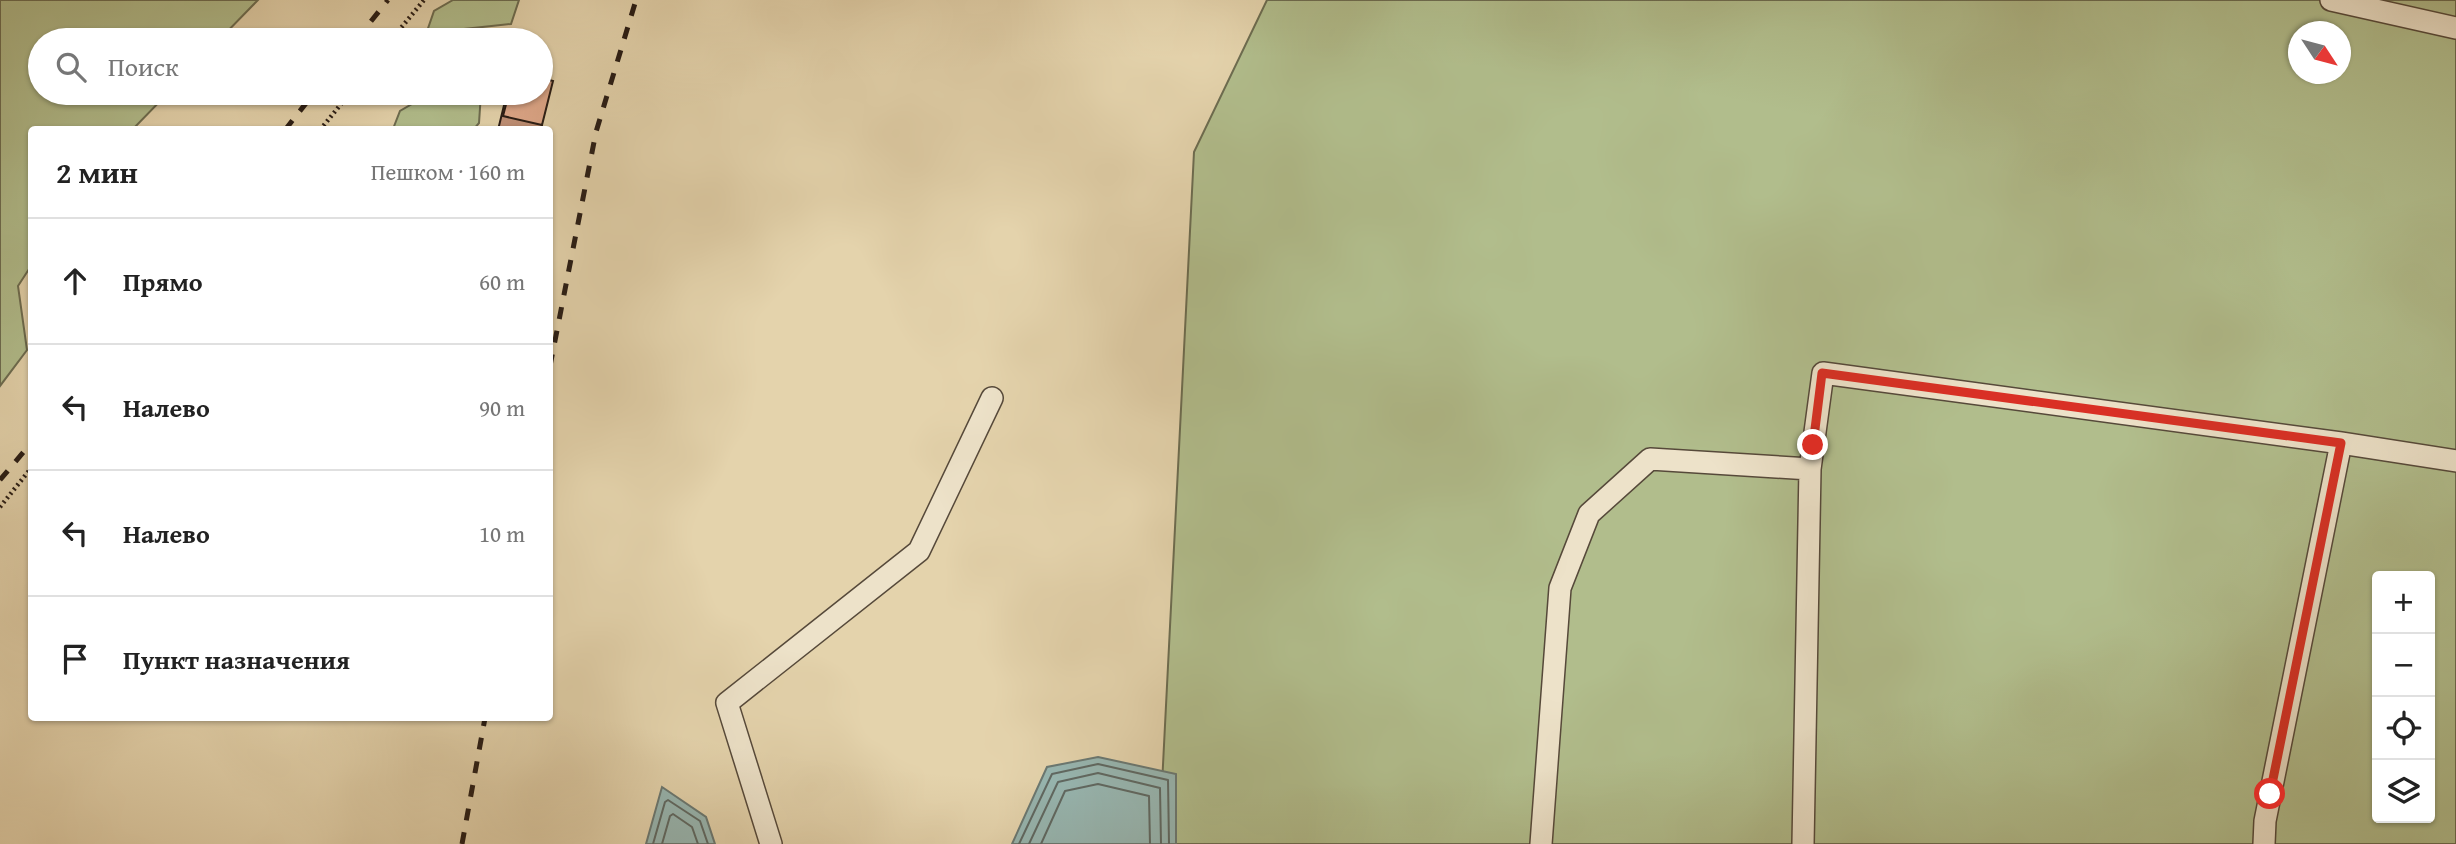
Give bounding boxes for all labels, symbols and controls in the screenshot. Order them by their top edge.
north arrow [2288,21,2351,84]
search box [28,28,553,105]
text: Поиск [108,47,179,86]
icon: search [52,48,90,86]
text: 2 мин [56,150,138,194]
text: Пешком · 160 m [371,155,525,188]
icon: ahead [56,262,94,300]
text: Прямо [123,262,203,301]
text: 60 m [479,265,525,298]
icon: left [56,388,94,426]
text: Налево [123,388,210,427]
text: 90 m [479,391,525,424]
route end [1797,429,1828,460]
icon: left [56,514,94,552]
text: Налево [123,514,210,553]
text: 10 m [479,517,525,550]
map controls [2372,571,2435,823]
button: + [2372,571,2435,634]
button: − [2372,634,2435,697]
icon: arrive [56,640,94,678]
text: Пункт назначения [123,640,350,679]
button: locate [2372,697,2435,760]
button: layers [2372,760,2435,823]
route start [2254,778,2285,809]

